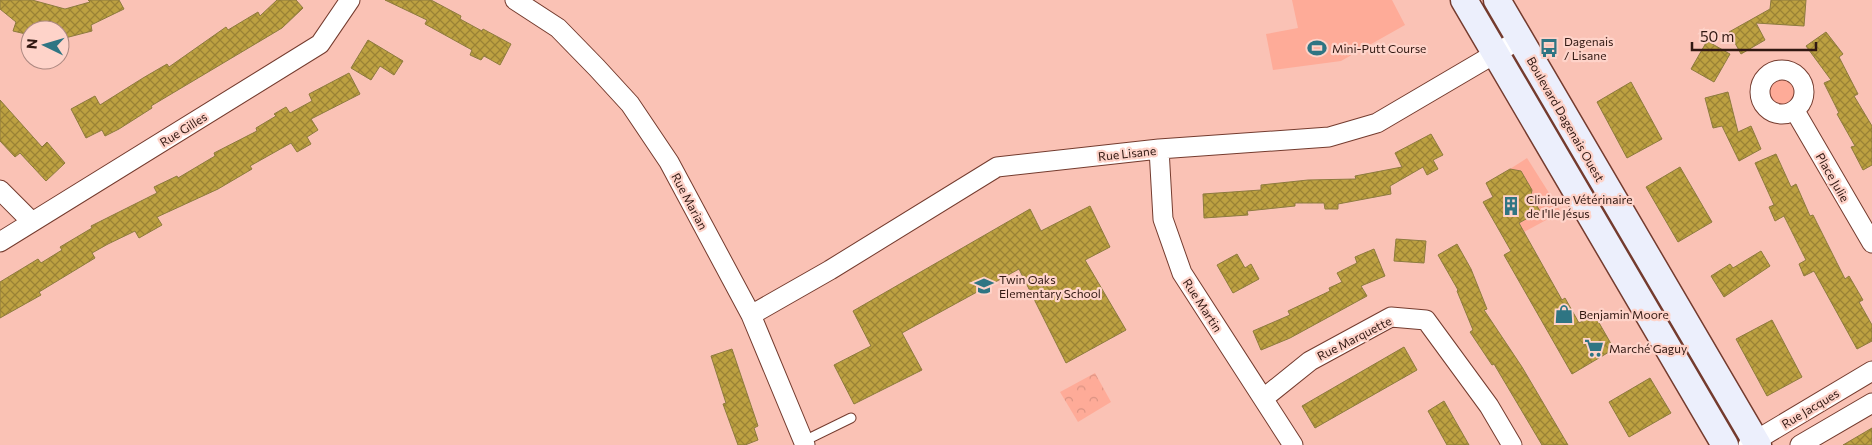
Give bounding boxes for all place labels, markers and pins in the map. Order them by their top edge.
place label: Dagenais / Lisane [1564,34,1614,62]
sports icon: Mini-Putt Course [1306,37,1328,59]
bus stop icon: Dagenais / Lisane [1538,37,1560,59]
place label: Mini-Putt Course [1332,41,1426,55]
place label: Clinique Vétérinaire de I'Ile Jésus [1526,192,1633,221]
building icon: Clinique Vétérinaire de I'Ile Jésus [1500,195,1522,217]
place label: Twin Oaks Elementary School [999,272,1101,300]
school or university icon: Twin Oaks Elementary School [973,275,995,297]
shop icon: Benjamin Moore [1553,303,1575,325]
place label: Benjamin Moore [1579,307,1669,321]
supermarket icon: Marché Gaguy [1583,337,1605,359]
place label: Marché Gaguy [1609,341,1687,355]

